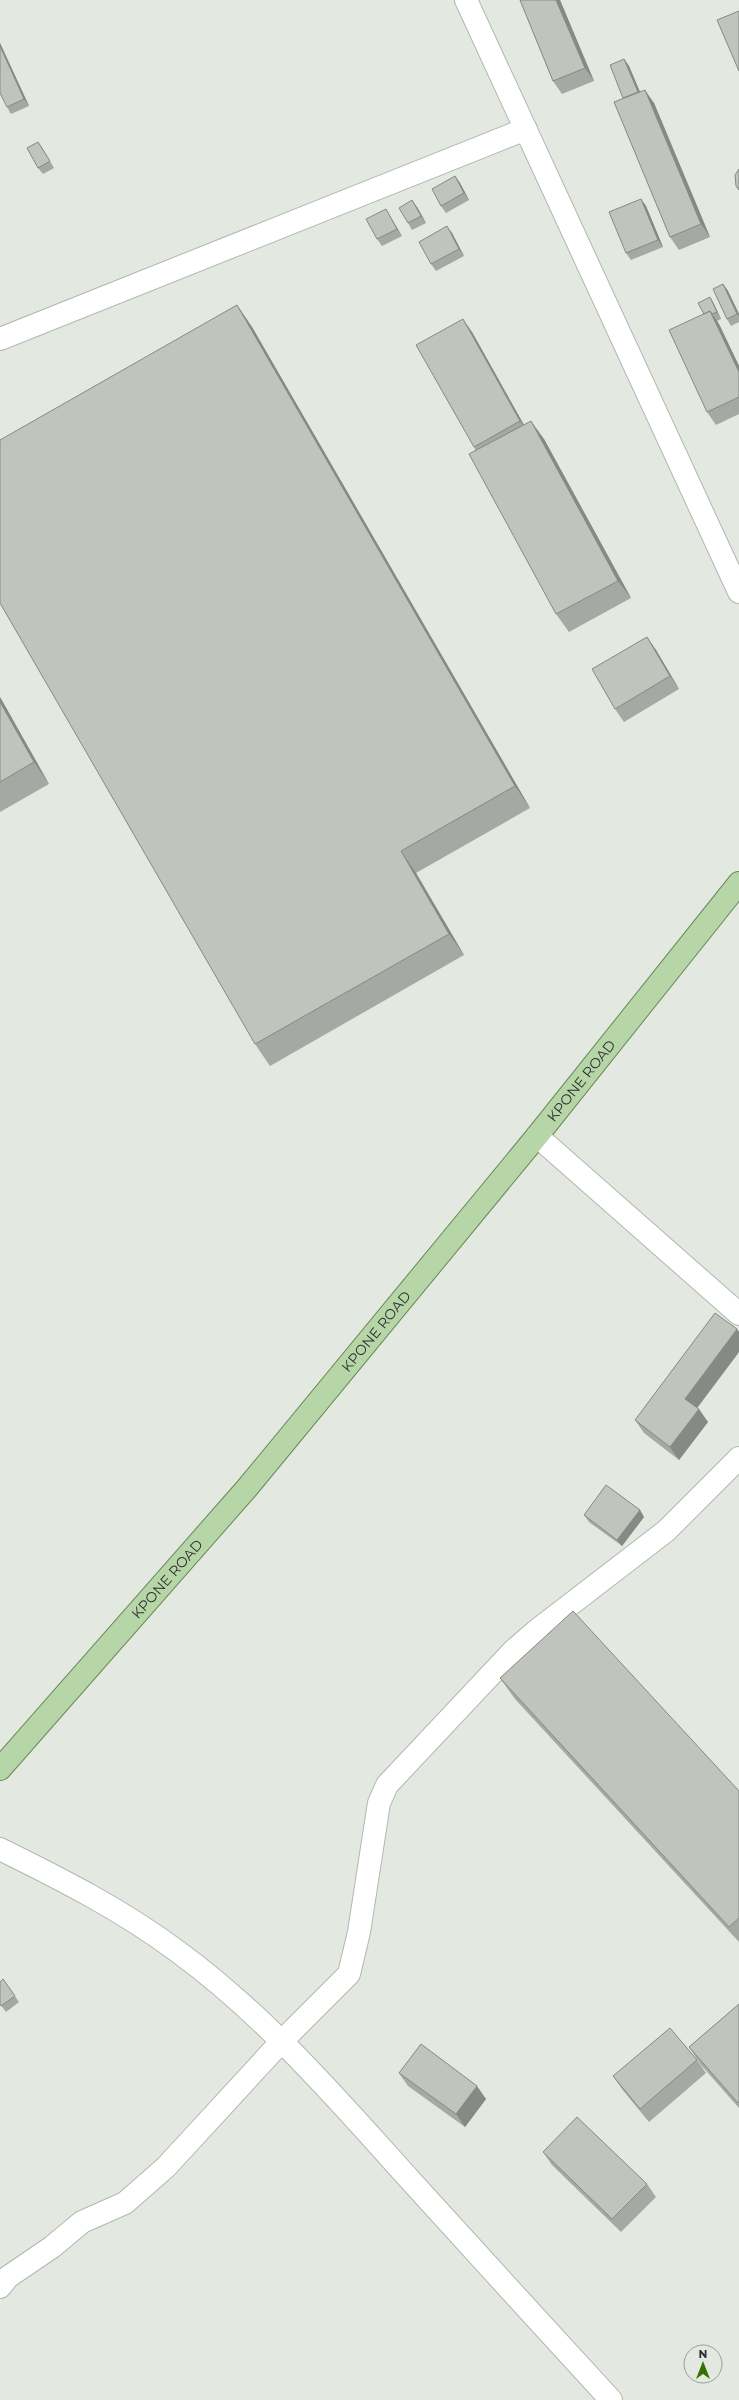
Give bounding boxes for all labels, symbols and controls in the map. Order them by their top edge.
street label: KPONE ROAD [543,1036,619,1125]
street label: KPONE ROAD [337,1287,415,1376]
street label: KPONE ROAD [127,1536,207,1622]
north arrow [683,2344,723,2384]
text: N [699,2347,707,2361]

